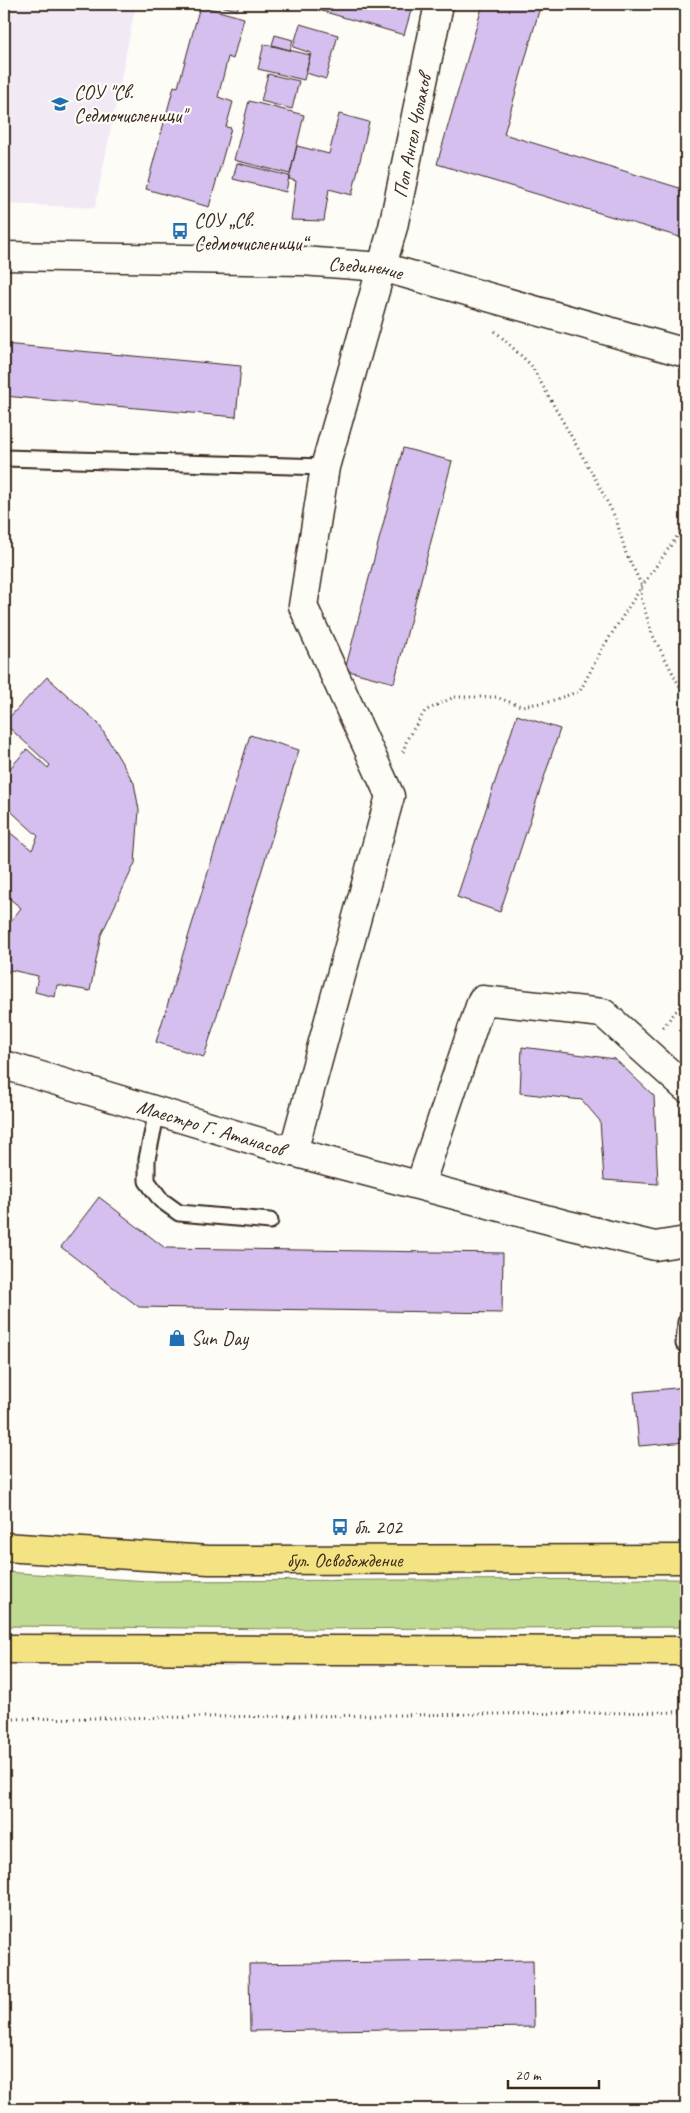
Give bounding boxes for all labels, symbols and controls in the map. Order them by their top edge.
street label: Поп Ангел Чолаков [387,67,438,200]
place label: СОУ "Св. Седмочисленици" [74,80,190,128]
school or university icon: СОУ "Св. Седмочисленици" [50,94,70,114]
place label: СОУ „Св. Седмочисленици“ [194,208,311,256]
bus stop icon: СОУ „Св. Седмочисленици“ [170,221,190,241]
street label: Съединение [327,251,407,286]
street label: Маестро Г. Атанасов [134,1094,292,1163]
place label: Sun Day [191,1326,249,1351]
shop icon: Sun Day [167,1328,187,1348]
place label: бл. 202 [354,1515,404,1540]
bus stop icon: бл. 202 [330,1517,350,1537]
street label: бул. Освобождение [287,1548,404,1573]
scale bar [508,2058,599,2090]
text: 20 m [515,2066,542,2085]

